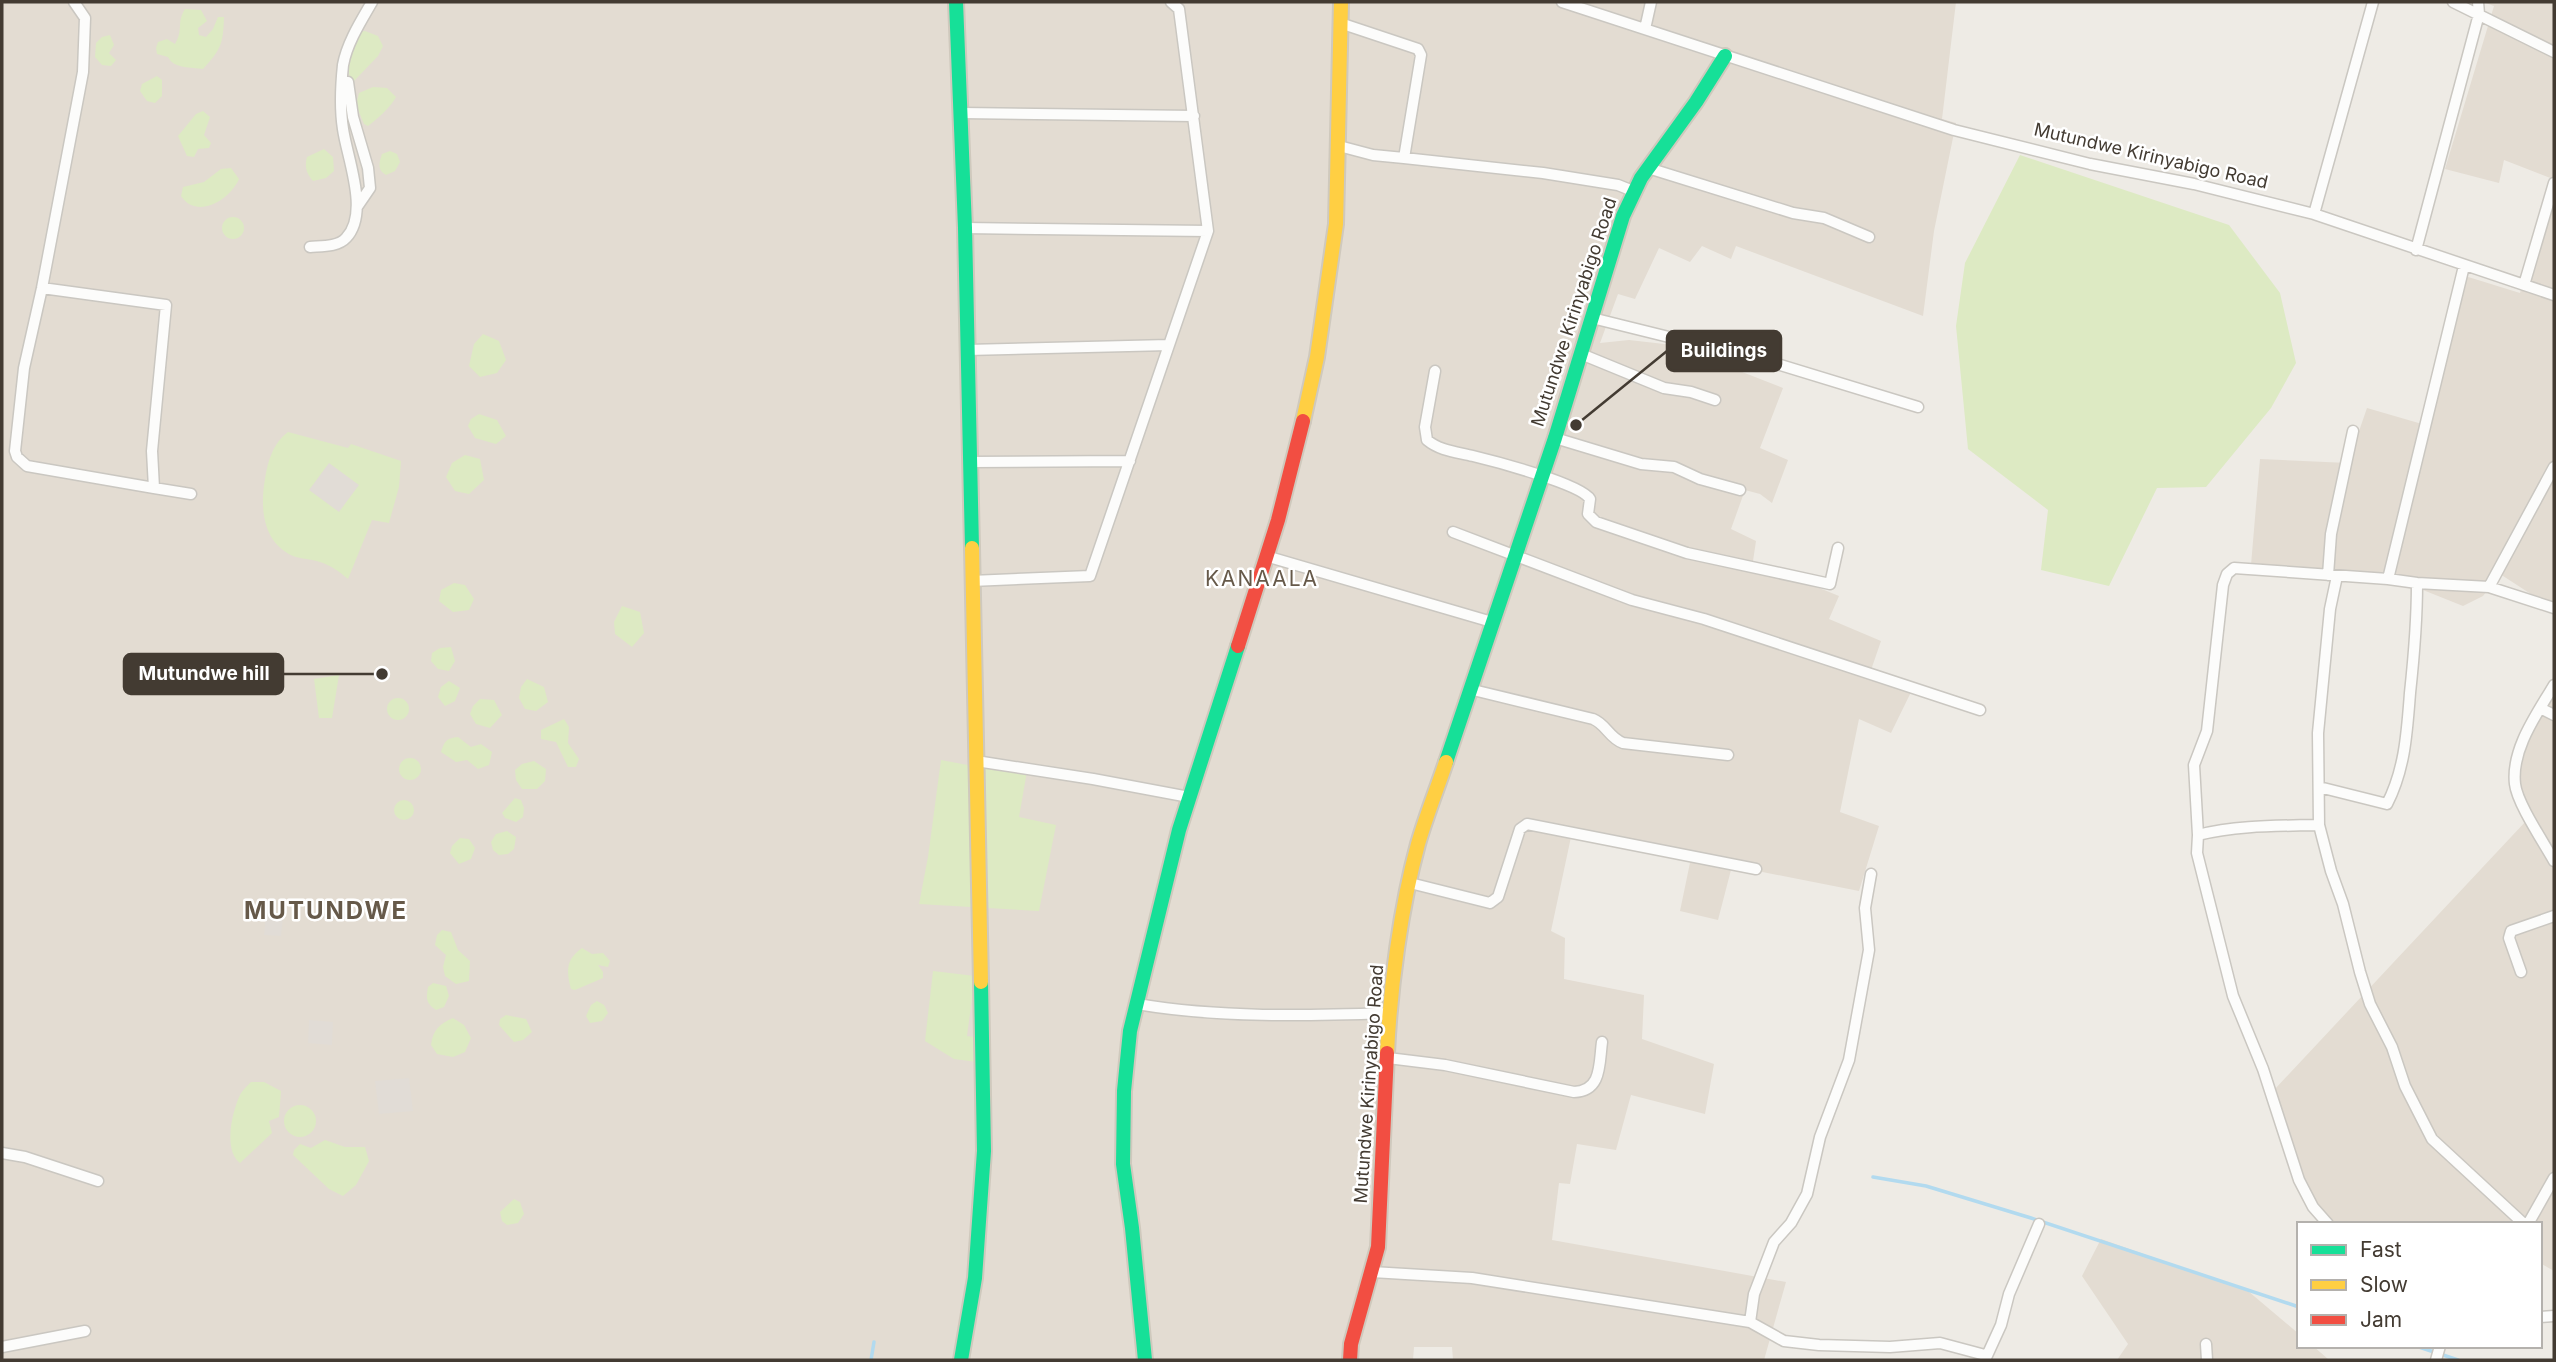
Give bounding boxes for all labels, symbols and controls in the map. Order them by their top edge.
street label: Mutundwe Kirinyabigo Road [2032,118,2270,193]
street label: Mutundwe Kirinyabigo Road [1527,195,1621,429]
callout: Buildings [1667,331,1781,371]
text: Buildings [1681,339,1767,362]
district label: KANAALA [1205,566,1319,591]
callout: Mutundwe hill [124,654,283,694]
text: Mutundwe hill [138,662,270,685]
district label: MUTUNDWE [244,896,408,925]
street label: Mutundwe Kirinyabigo Road [1350,964,1387,1204]
legend [2297,1222,2542,1348]
text: Fast [2360,1237,2402,1262]
text: Slow [2360,1272,2408,1297]
text: Jam [2360,1307,2402,1332]

